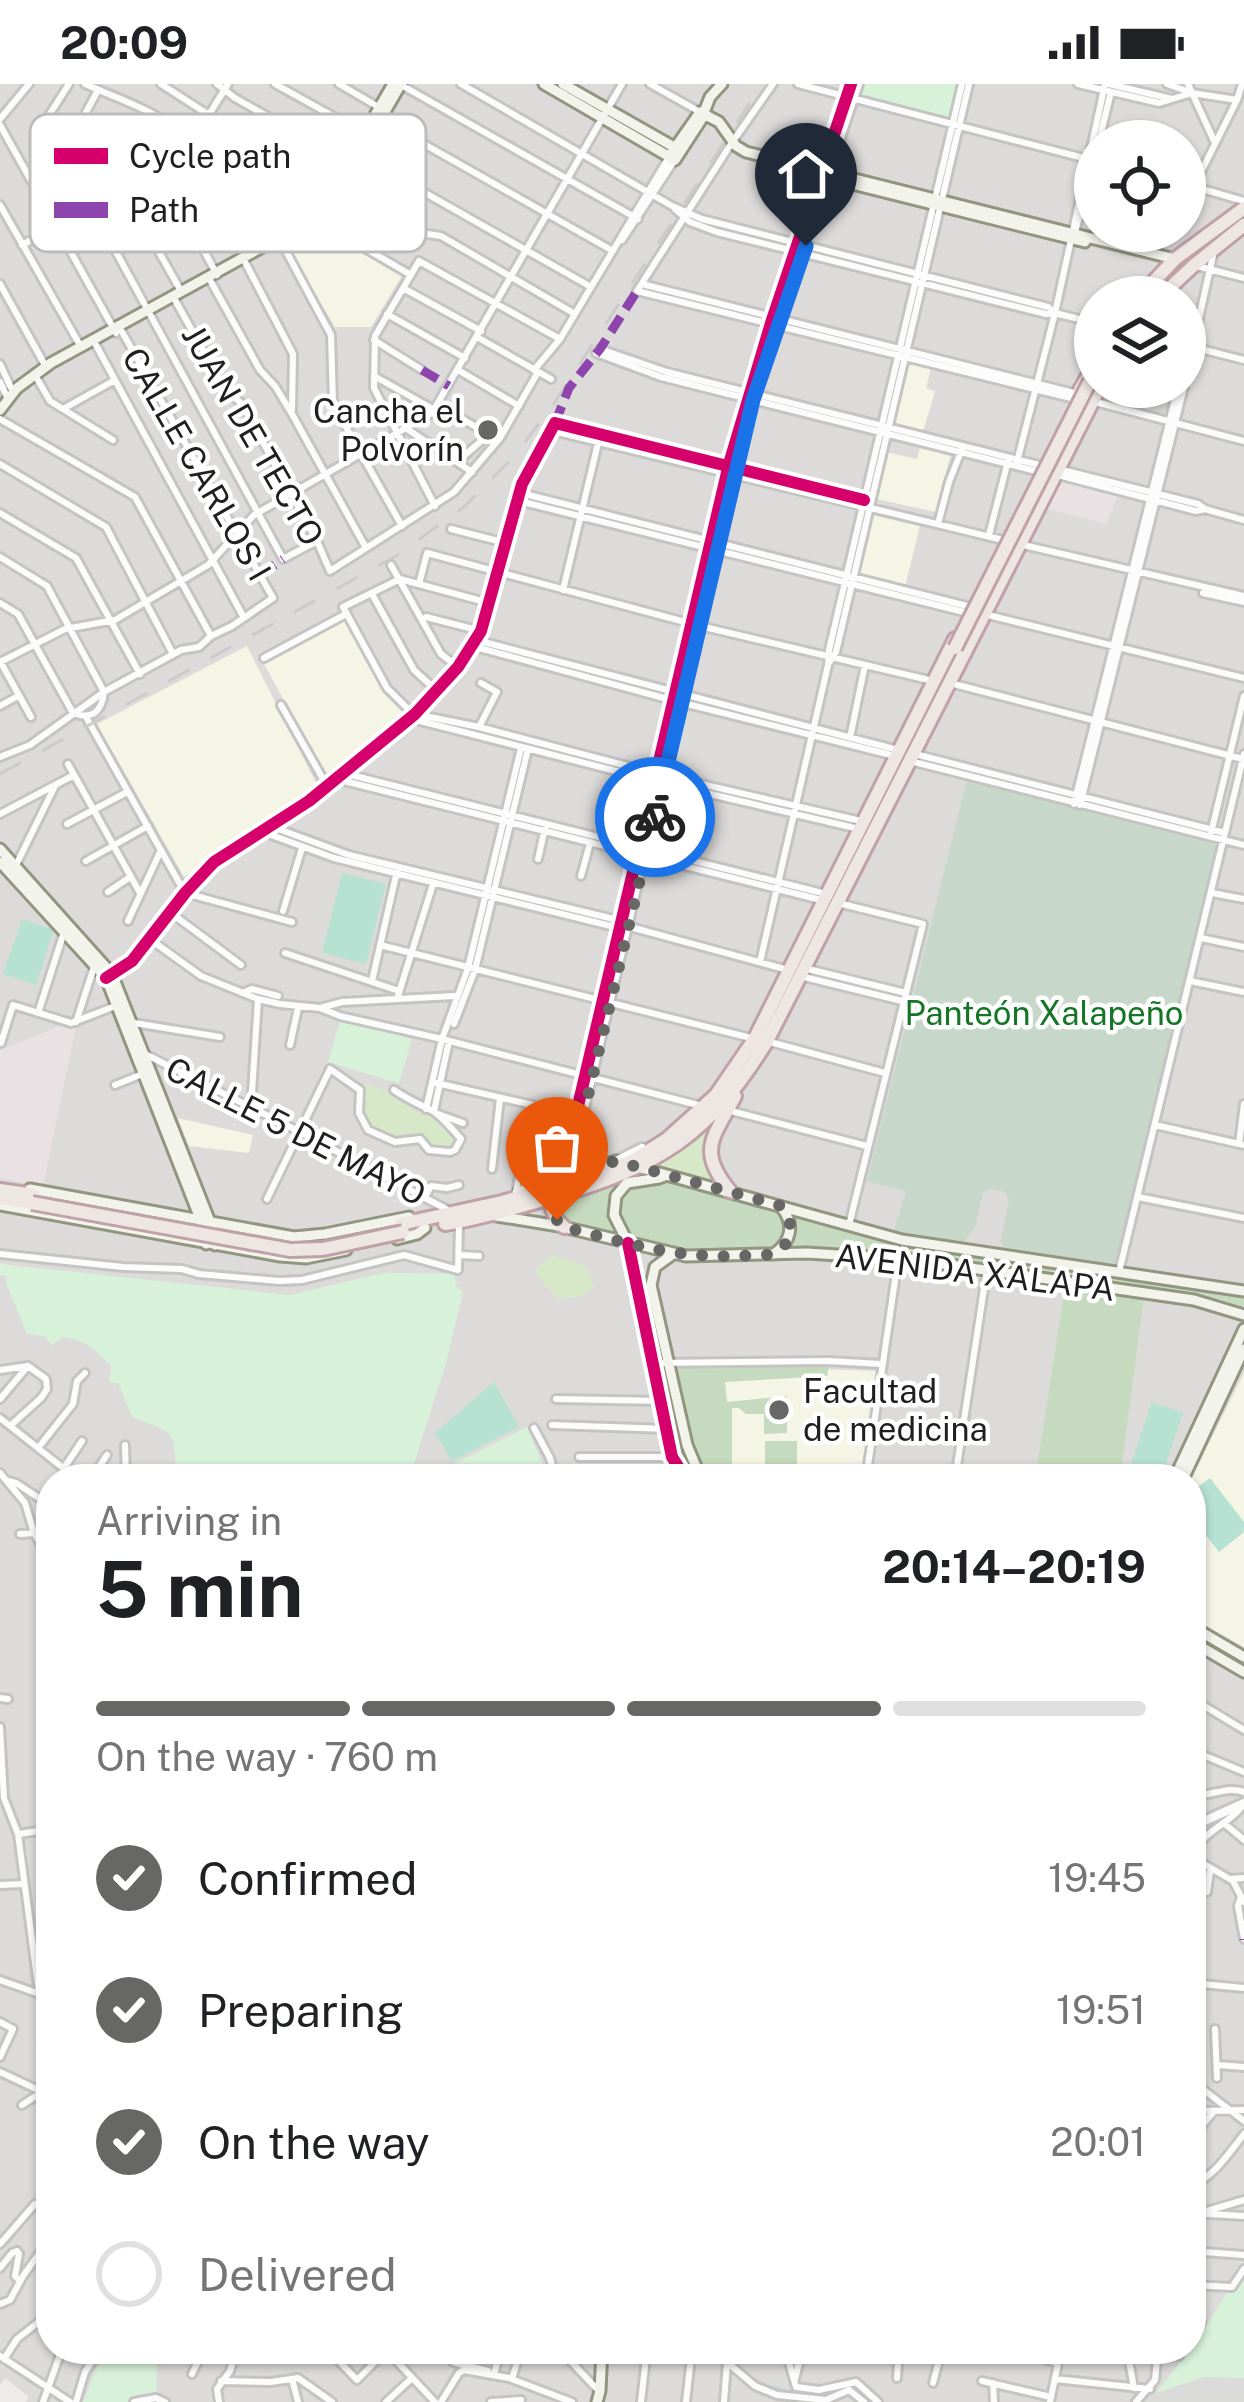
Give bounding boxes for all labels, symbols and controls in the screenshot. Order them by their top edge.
text: 20:09 [60,16,188,69]
legend [30,114,426,252]
map controls [1074,120,1206,408]
button: locate [1074,120,1206,252]
pin [755,123,857,246]
text: Cycle path [129,137,291,175]
icon: home [773,141,839,207]
text: Path [129,191,199,229]
button: layers [1074,276,1206,408]
street label: JUAN DE TECTO [174,318,332,552]
street label: CALLE CARLOS I [115,341,279,587]
place label: Cancha el Polvorín [313,392,464,468]
marker: Cancha el Polvorín [475,417,501,443]
courier [595,757,715,877]
icon: bike [622,784,688,850]
park label: Panteón Xalapeño [904,994,1184,1032]
street label: CALLE 5 DE MAYO [160,1049,432,1213]
pin [506,1097,608,1220]
icon: bag [524,1115,590,1181]
street label: AVENIDA XALAPA [833,1236,1117,1308]
place label: Facultad de medicina [803,1372,988,1448]
marker: Facultad de medicina [766,1397,792,1423]
text: Arriving in [96,1498,282,1544]
text: 20:14–20:19 [882,1540,1146,1593]
text: 5 min [96,1543,303,1635]
text: On the way · 760 m [96,1734,438,1780]
icon: check [96,1845,162,1911]
text: Confirmed [198,1852,417,1905]
text: 19:45 [1048,1855,1146,1901]
icon: check [96,1977,162,2043]
text: Preparing [198,1984,404,2037]
text: 19:51 [1056,1987,1146,2033]
icon: check [96,2109,162,2175]
text: On the way [198,2116,430,2169]
text: 20:01 [1050,2119,1146,2165]
text: Delivered [198,2248,397,2301]

